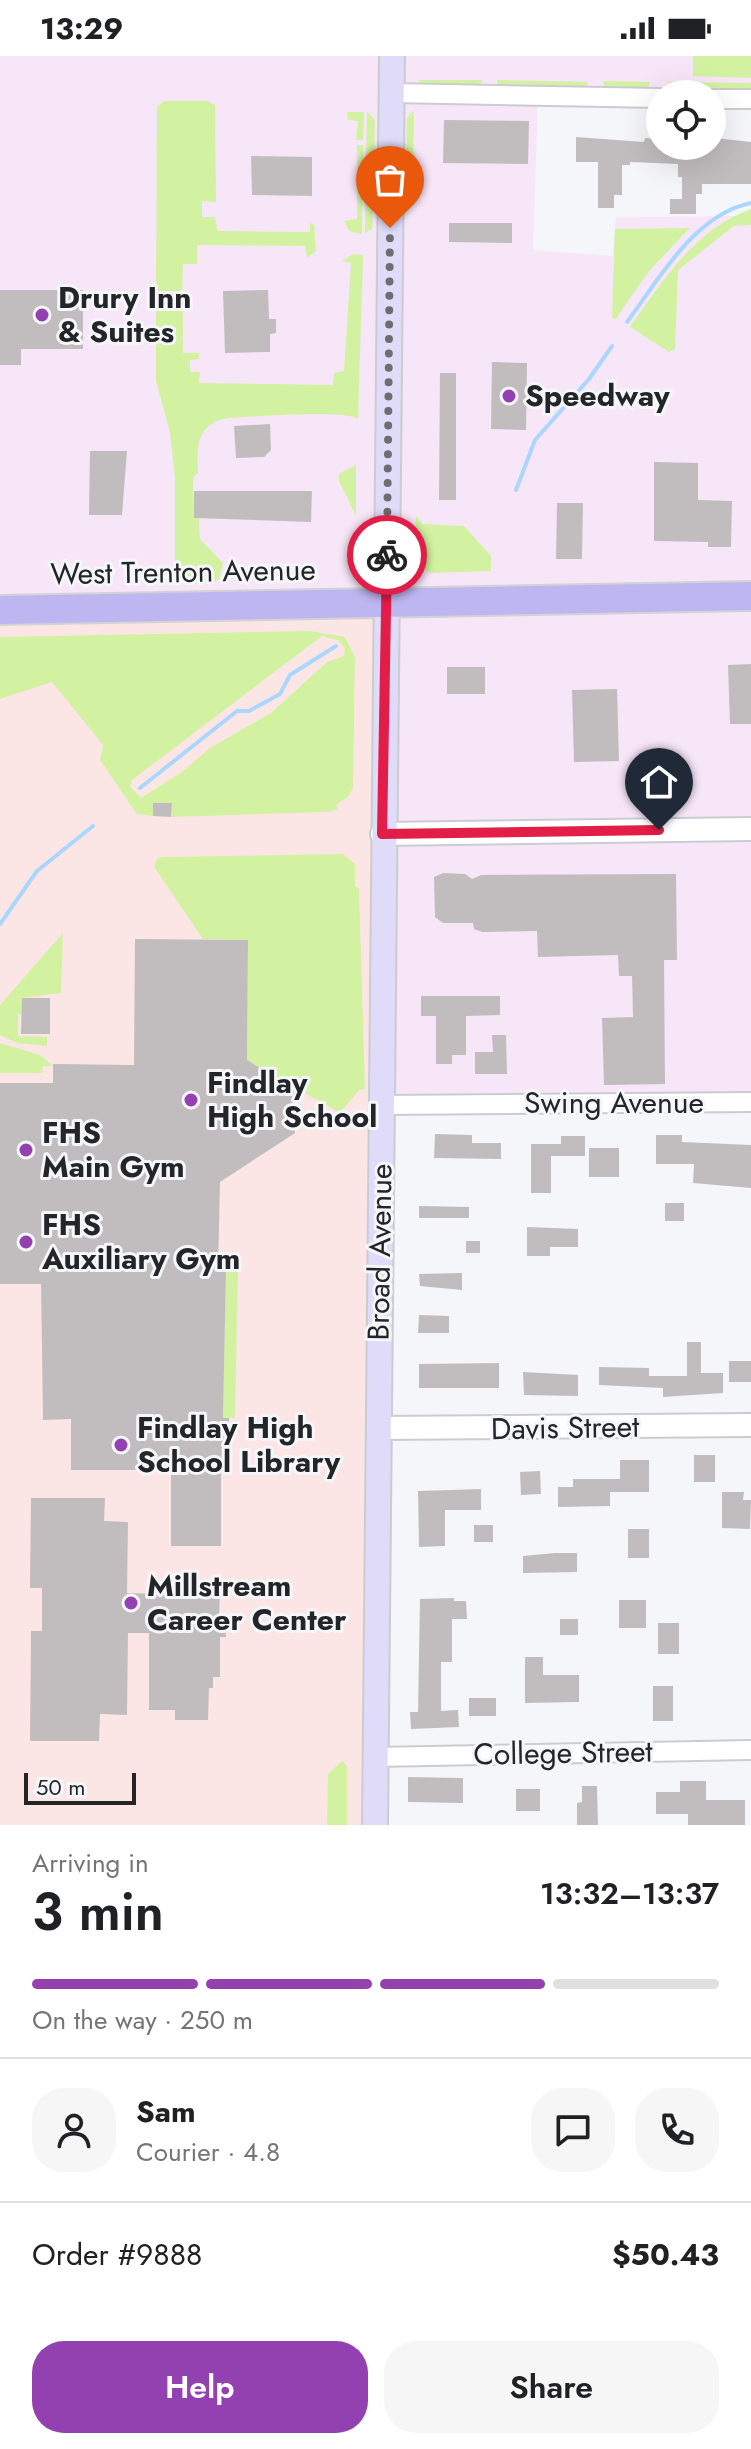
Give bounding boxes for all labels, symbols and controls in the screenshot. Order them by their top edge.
text: 13:29 [40,7,123,50]
map controls [646,80,726,160]
button: locate [646,80,726,160]
pin [356,146,424,228]
icon: bag [368,158,412,202]
place label: Drury Inn & Suites [58,276,192,353]
marker: Drury Inn & Suites [33,306,51,324]
place label: Speedway [525,374,670,417]
marker: Speedway [500,387,518,405]
courier [347,515,427,595]
icon: bike [365,533,409,577]
street label: West Trenton Avenue [50,548,316,595]
pin [625,748,693,830]
icon: home [637,760,681,804]
place label: Findlay High School [207,1061,377,1138]
street label: Swing Avenue [524,1081,704,1124]
marker: Findlay High School [182,1091,200,1109]
place label: FHS Main Gym [42,1111,185,1188]
marker: FHS Main Gym [17,1141,35,1159]
street label: Broad Avenue [356,1163,403,1341]
place label: FHS Auxiliary Gym [41,1203,240,1280]
marker: FHS Auxiliary Gym [17,1233,35,1251]
street label: Davis Street [490,1405,640,1450]
place label: Findlay High School Library [137,1406,340,1483]
marker: Findlay High School Library [112,1436,130,1454]
place label: Millstream Career Center [147,1564,347,1641]
marker: Millstream Career Center [122,1594,140,1612]
street label: College Street [473,1729,654,1776]
scale bar [24,1769,136,1805]
text: 50 m [36,1771,85,1803]
text: Arriving in [32,1844,149,1882]
text: 13:32–13:37 [540,1872,719,1915]
text: 3 min [32,1874,164,1950]
text: On the way · 250 m [32,2001,253,2039]
button: person [32,2088,116,2172]
button: chat [531,2088,615,2172]
button: phone [635,2088,719,2172]
text: Sam [136,2090,196,2133]
text: Courier · 4.8 [136,2133,280,2171]
text: Order #9888 [32,2233,202,2276]
text: $50.43 [612,2233,719,2276]
button: Help [32,2341,368,2433]
button: Share [384,2341,719,2433]

